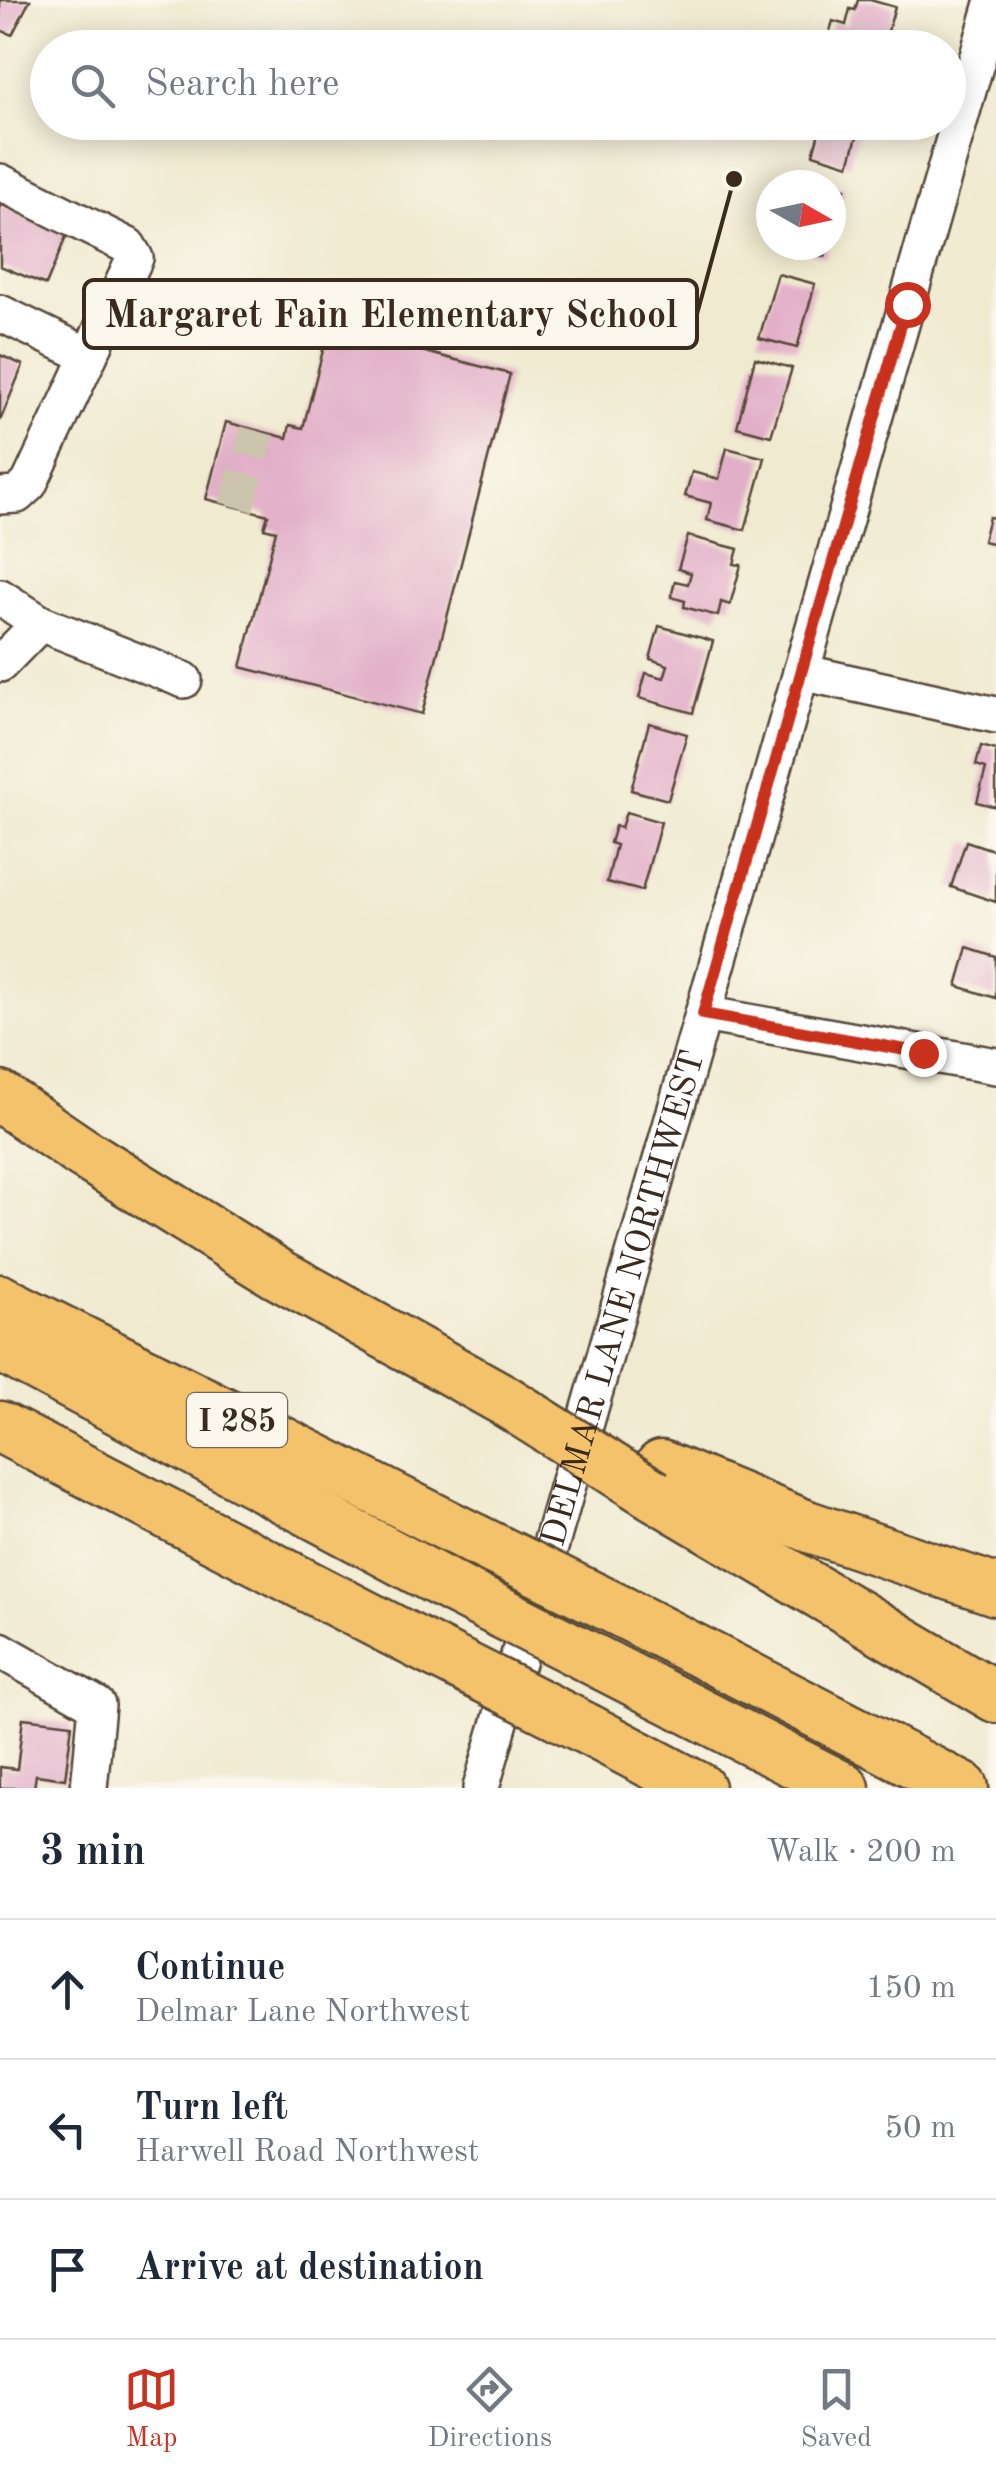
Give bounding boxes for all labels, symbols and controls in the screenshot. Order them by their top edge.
search box [30,30,966,140]
icon: search [65,58,120,113]
text: Search here [145,66,340,104]
north arrow [756,170,846,260]
callout: Margaret Fain Elementary School [84,280,697,348]
route start [885,282,931,328]
text: Margaret Fain Elementary School [104,298,678,336]
route end [901,1031,947,1077]
street label: DELMAR LANE NORTHWEST [536,1046,712,1551]
road number: I 285 [187,1393,287,1447]
text: 3 min [40,1832,146,1874]
text: Walk · 200 m [766,1837,956,1869]
text: Continue [135,1950,285,1988]
icon: ahead [40,1962,95,2017]
text: 150 m [866,1973,956,2005]
text: Delmar Lane Northwest [135,1997,470,2029]
text: Turn left [135,2090,288,2128]
icon: left [40,2102,95,2157]
text: 50 m [885,2113,956,2145]
text: Harwell Road Northwest [135,2137,479,2169]
icon: arrive [40,2242,95,2297]
text: Arrive at destination [135,2250,484,2288]
tab: Map [124,2362,179,2457]
tab: Directions [428,2362,552,2457]
tab: Saved [800,2362,872,2457]

